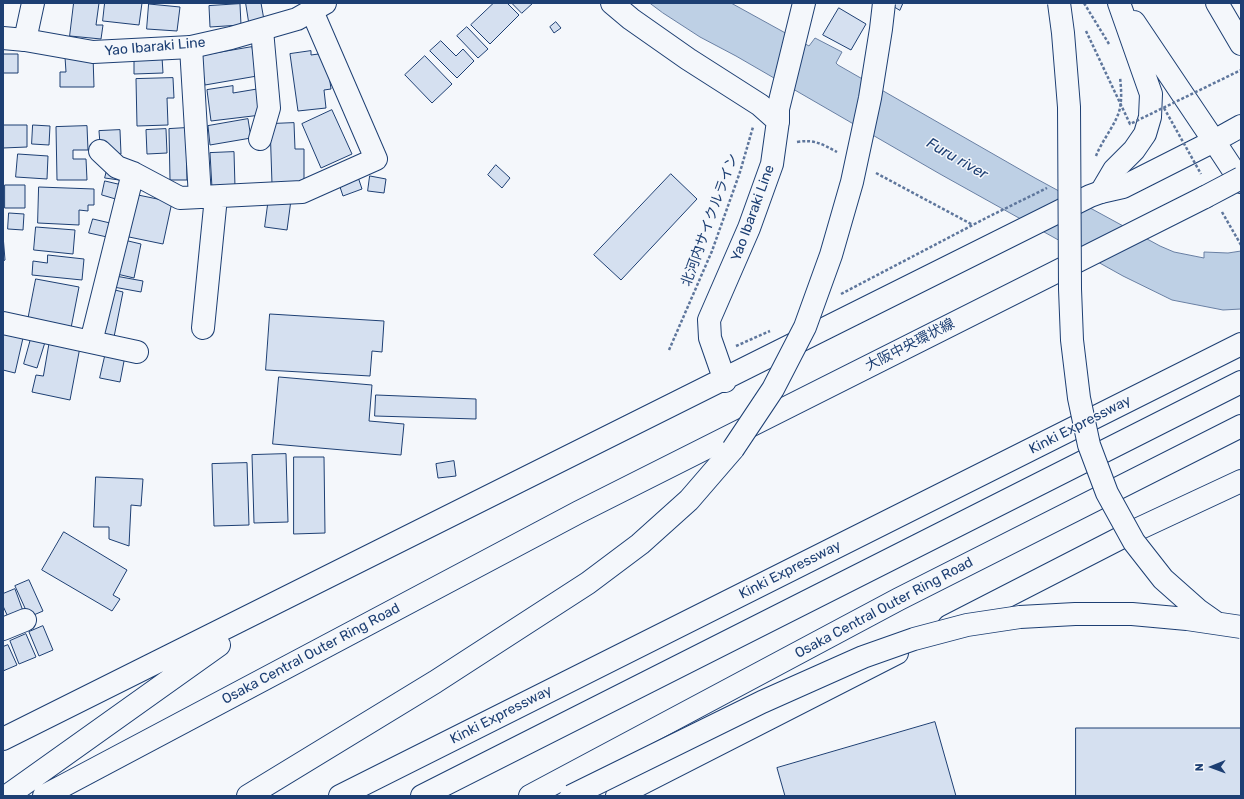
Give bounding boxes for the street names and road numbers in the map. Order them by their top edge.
street label: Yao Ibaraki Line [104,34,206,60]
street label: 北河内サイクルライン [678,151,742,289]
street label: Yao Ibaraki Line [728,163,778,263]
street label: 大阪中央環状線 [863,315,957,375]
street label: Kinki Expressway [1026,392,1134,458]
street label: Kinki Expressway [736,537,844,603]
street label: Osaka Central Outer Ring Road [792,554,976,662]
street label: Osaka Central Outer Ring Road [219,600,403,708]
street label: Kinki Expressway [447,682,555,748]

